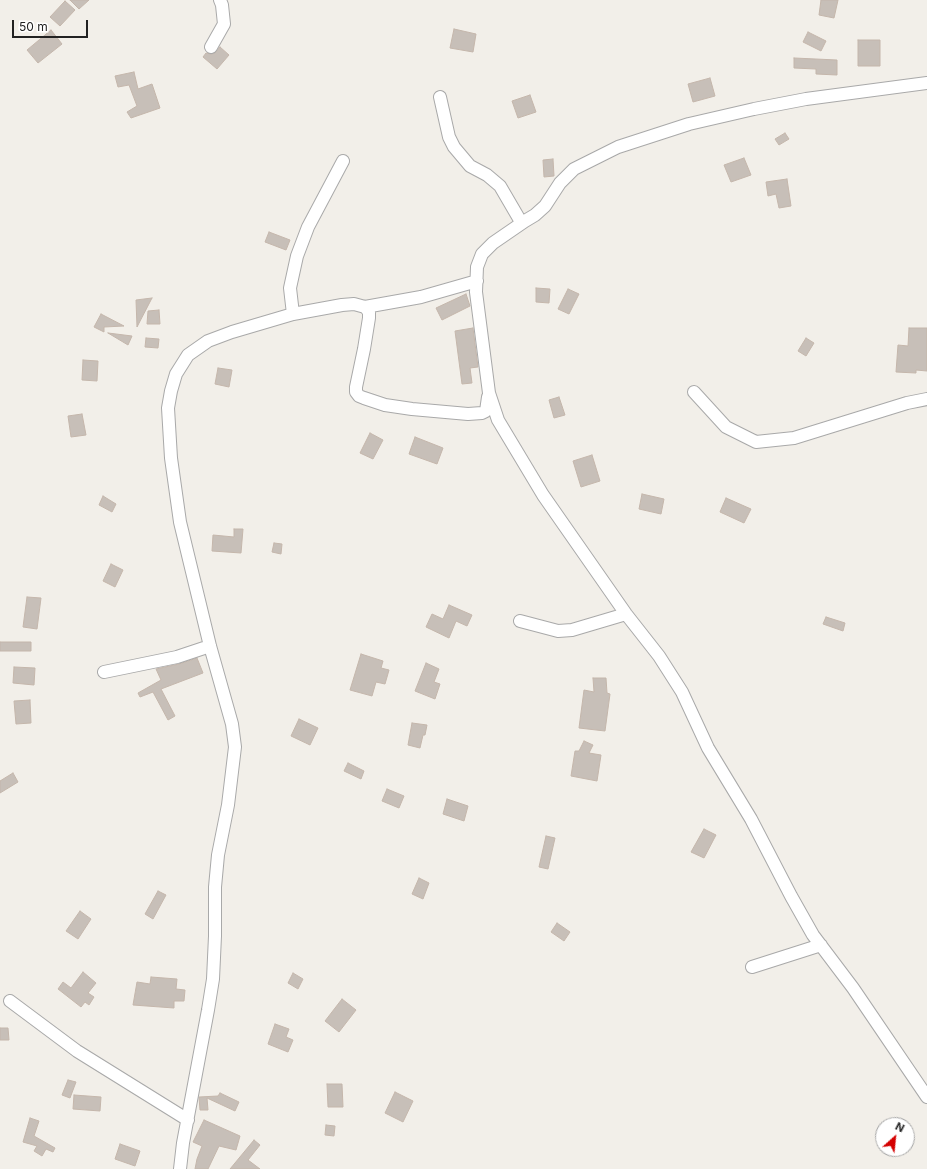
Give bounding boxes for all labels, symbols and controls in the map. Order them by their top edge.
scale bar [14,12,90,38]
text: 50 m [19,19,48,34]
north arrow [875,1117,915,1157]
text: N [893,1119,907,1135]

